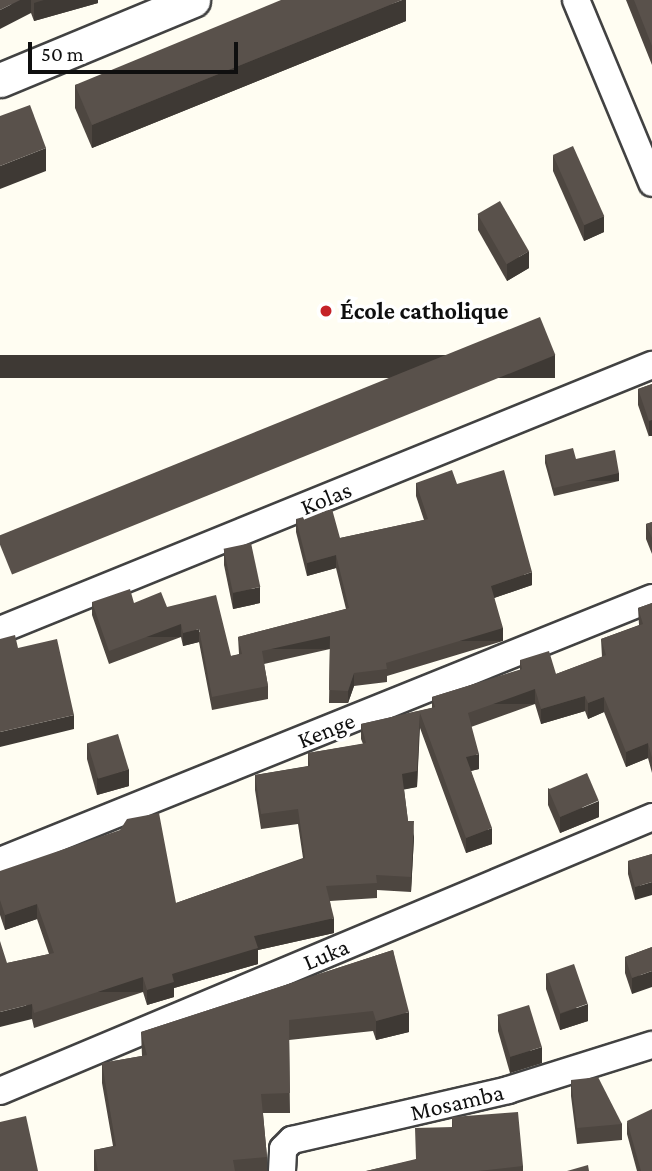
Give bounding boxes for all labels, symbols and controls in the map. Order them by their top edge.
scale bar [32,28,242,72]
text: 50 m [41,42,84,66]
place label: École catholique [340,297,508,325]
marker: École catholique [318,303,334,319]
street label: Kolas [296,475,356,521]
street label: Kenge [293,706,359,754]
street label: Luka [299,932,353,976]
street label: Mosamba [407,1077,507,1127]

